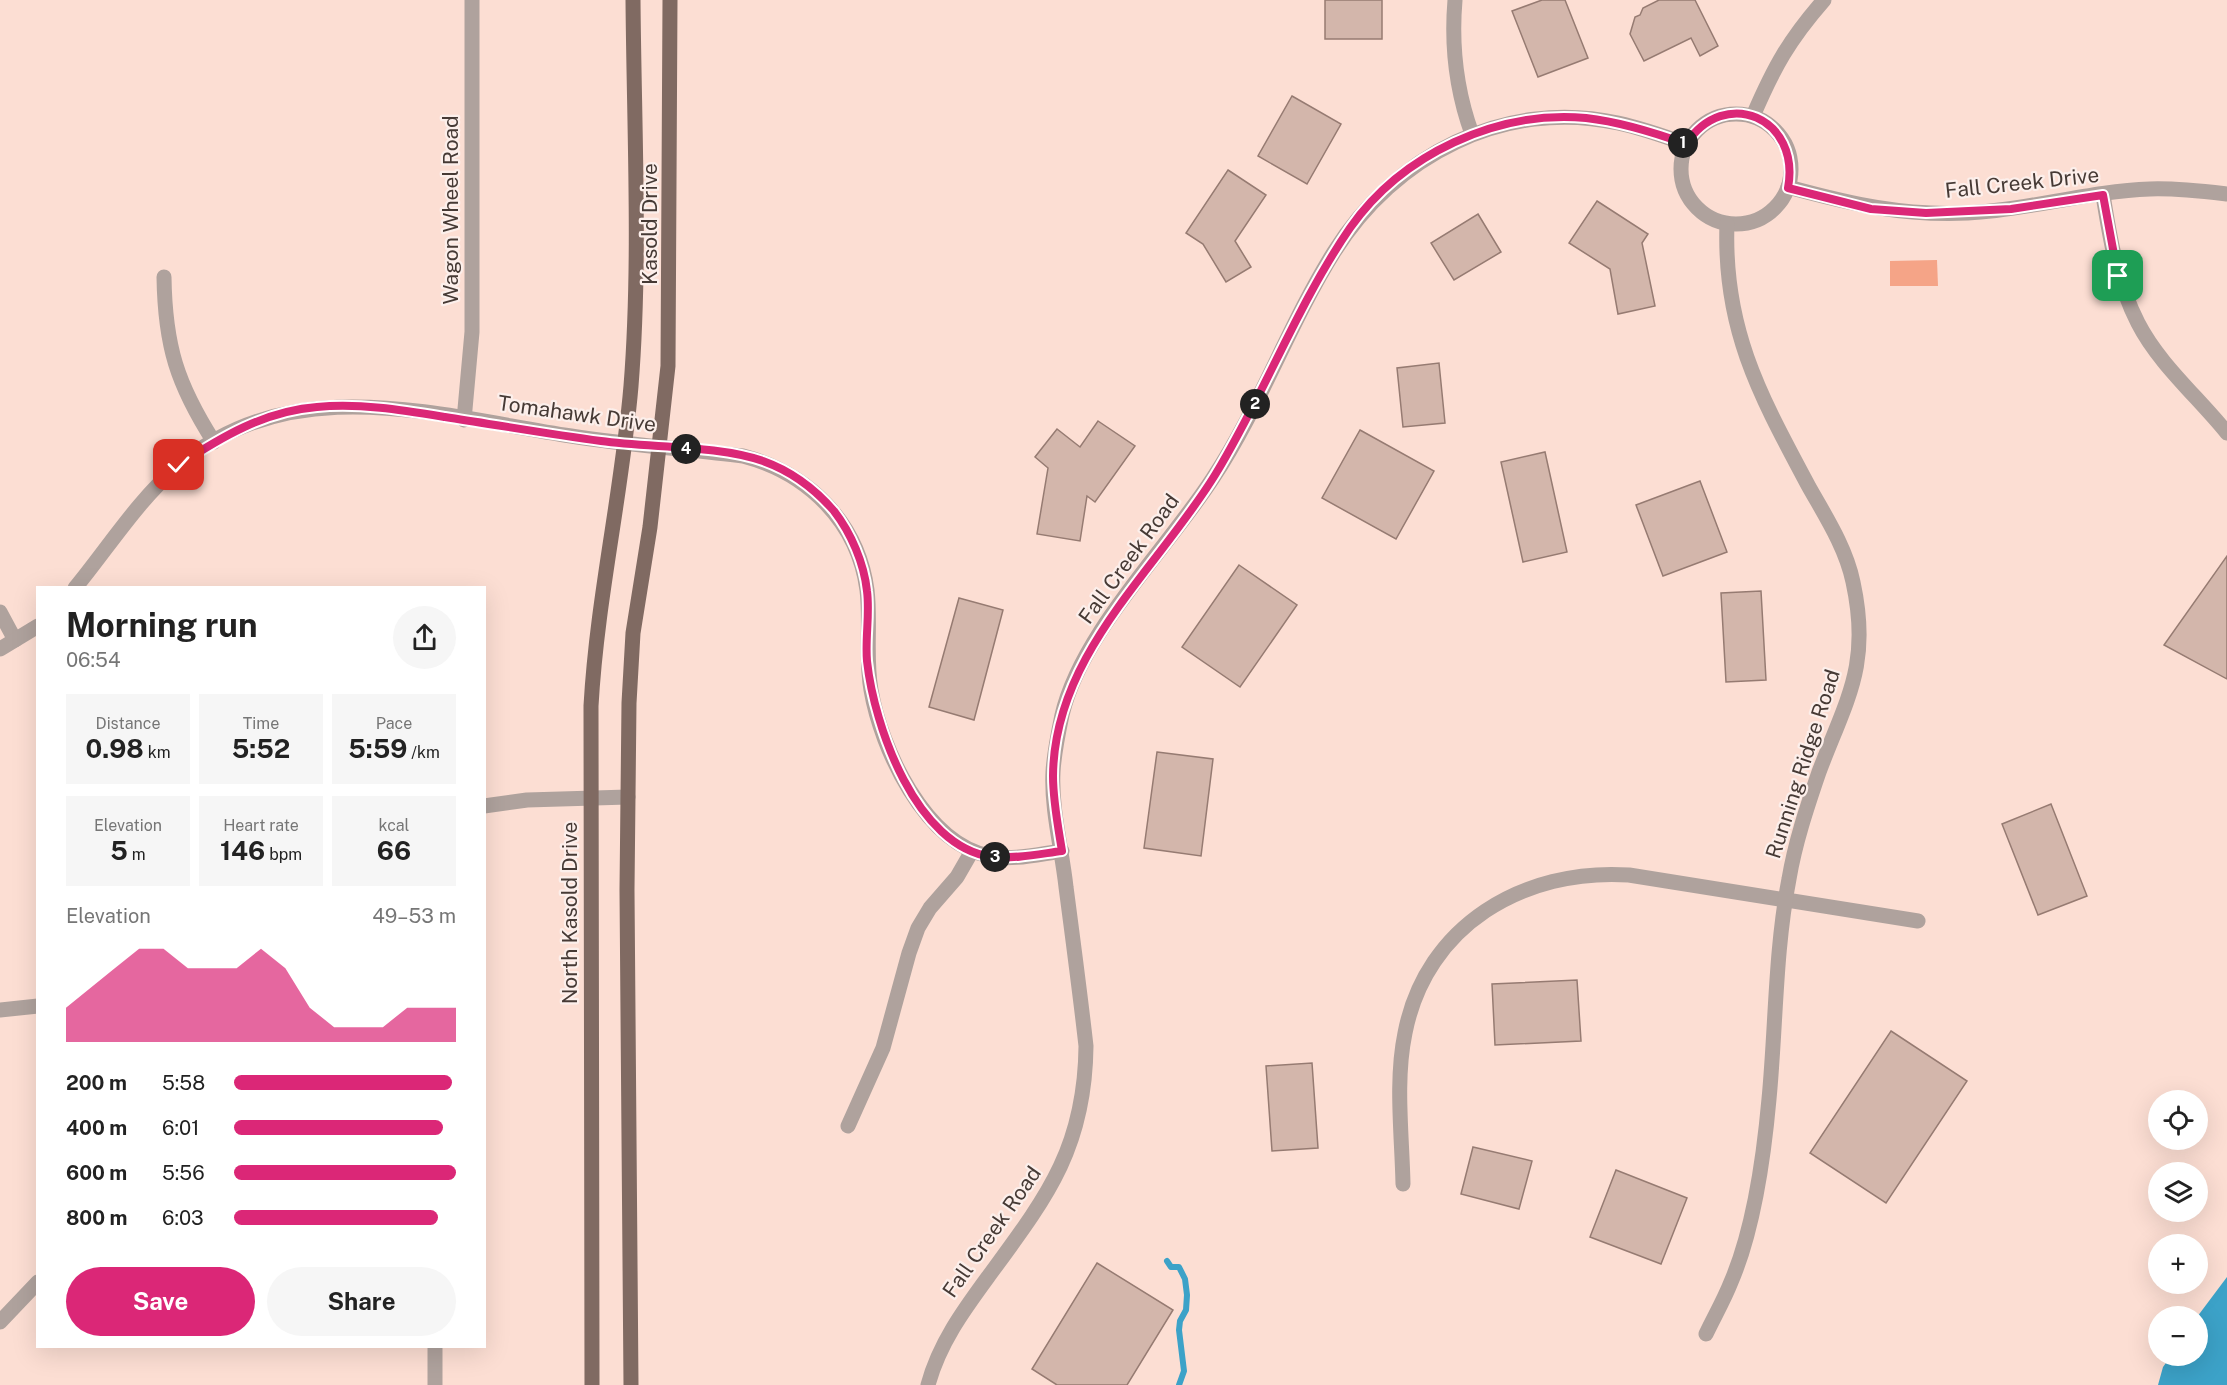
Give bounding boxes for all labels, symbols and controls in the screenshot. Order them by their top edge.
street label: Wagon Wheel Road [438,115,463,305]
pin: 1 [1668,128,1698,158]
text: 1 [1680,133,1686,152]
street label: Fall Creek Drive [1944,162,2100,203]
street label: Kasold Drive [637,163,662,285]
pin [2092,250,2143,301]
icon: arrive [2101,259,2134,292]
pin: 2 [1240,389,1270,419]
street label: Tomahawk Drive [496,390,658,437]
text: 2 [1250,394,1260,413]
pin: 4 [671,434,701,464]
pin [153,439,204,490]
text: 4 [681,439,691,458]
icon: check [162,448,195,481]
street label: Fall Creek Road [1073,489,1184,628]
text: Morning run [66,606,258,644]
button: share [393,606,456,669]
text: 06:54 [66,648,120,672]
street label: Running Ridge Road [1760,666,1845,862]
text: Distance [96,714,160,733]
text: Time [243,714,279,733]
text: Pace [376,714,412,733]
text: 0.98 [86,733,144,764]
text: 5:52 [232,733,290,764]
text: 5:59 [348,733,407,764]
text: km [144,743,170,762]
text: /km [407,743,440,762]
text: Elevation [94,816,162,835]
text: Heart rate [223,816,299,835]
text: kcal [379,816,409,835]
street label: North Kasold Drive [557,822,582,1004]
text: 5 [110,835,128,866]
text: 146 [220,835,265,866]
text: 66 [377,835,411,866]
pin: 3 [980,842,1010,872]
text: m [128,845,146,864]
text: bpm [265,845,302,864]
text: 3 [990,847,1000,866]
text: Elevation [66,904,151,928]
text: 49–53 m [372,904,456,928]
text: 200 m [66,1071,127,1095]
text: 5:58 [162,1071,205,1095]
map controls [2148,1090,2208,1366]
button: locate [2148,1090,2208,1150]
text: 400 m [66,1116,127,1140]
text: 6:01 [162,1116,199,1140]
text: 600 m [66,1161,127,1185]
text: 5:56 [162,1161,205,1185]
street label: Fall Creek Road [937,1161,1046,1302]
button: layers [2148,1162,2208,1222]
text: 800 m [66,1206,128,1230]
text: 6:03 [162,1206,204,1230]
button: + [2148,1234,2208,1294]
button: Save [66,1267,255,1336]
button: Share [267,1267,456,1336]
button: − [2148,1306,2208,1366]

